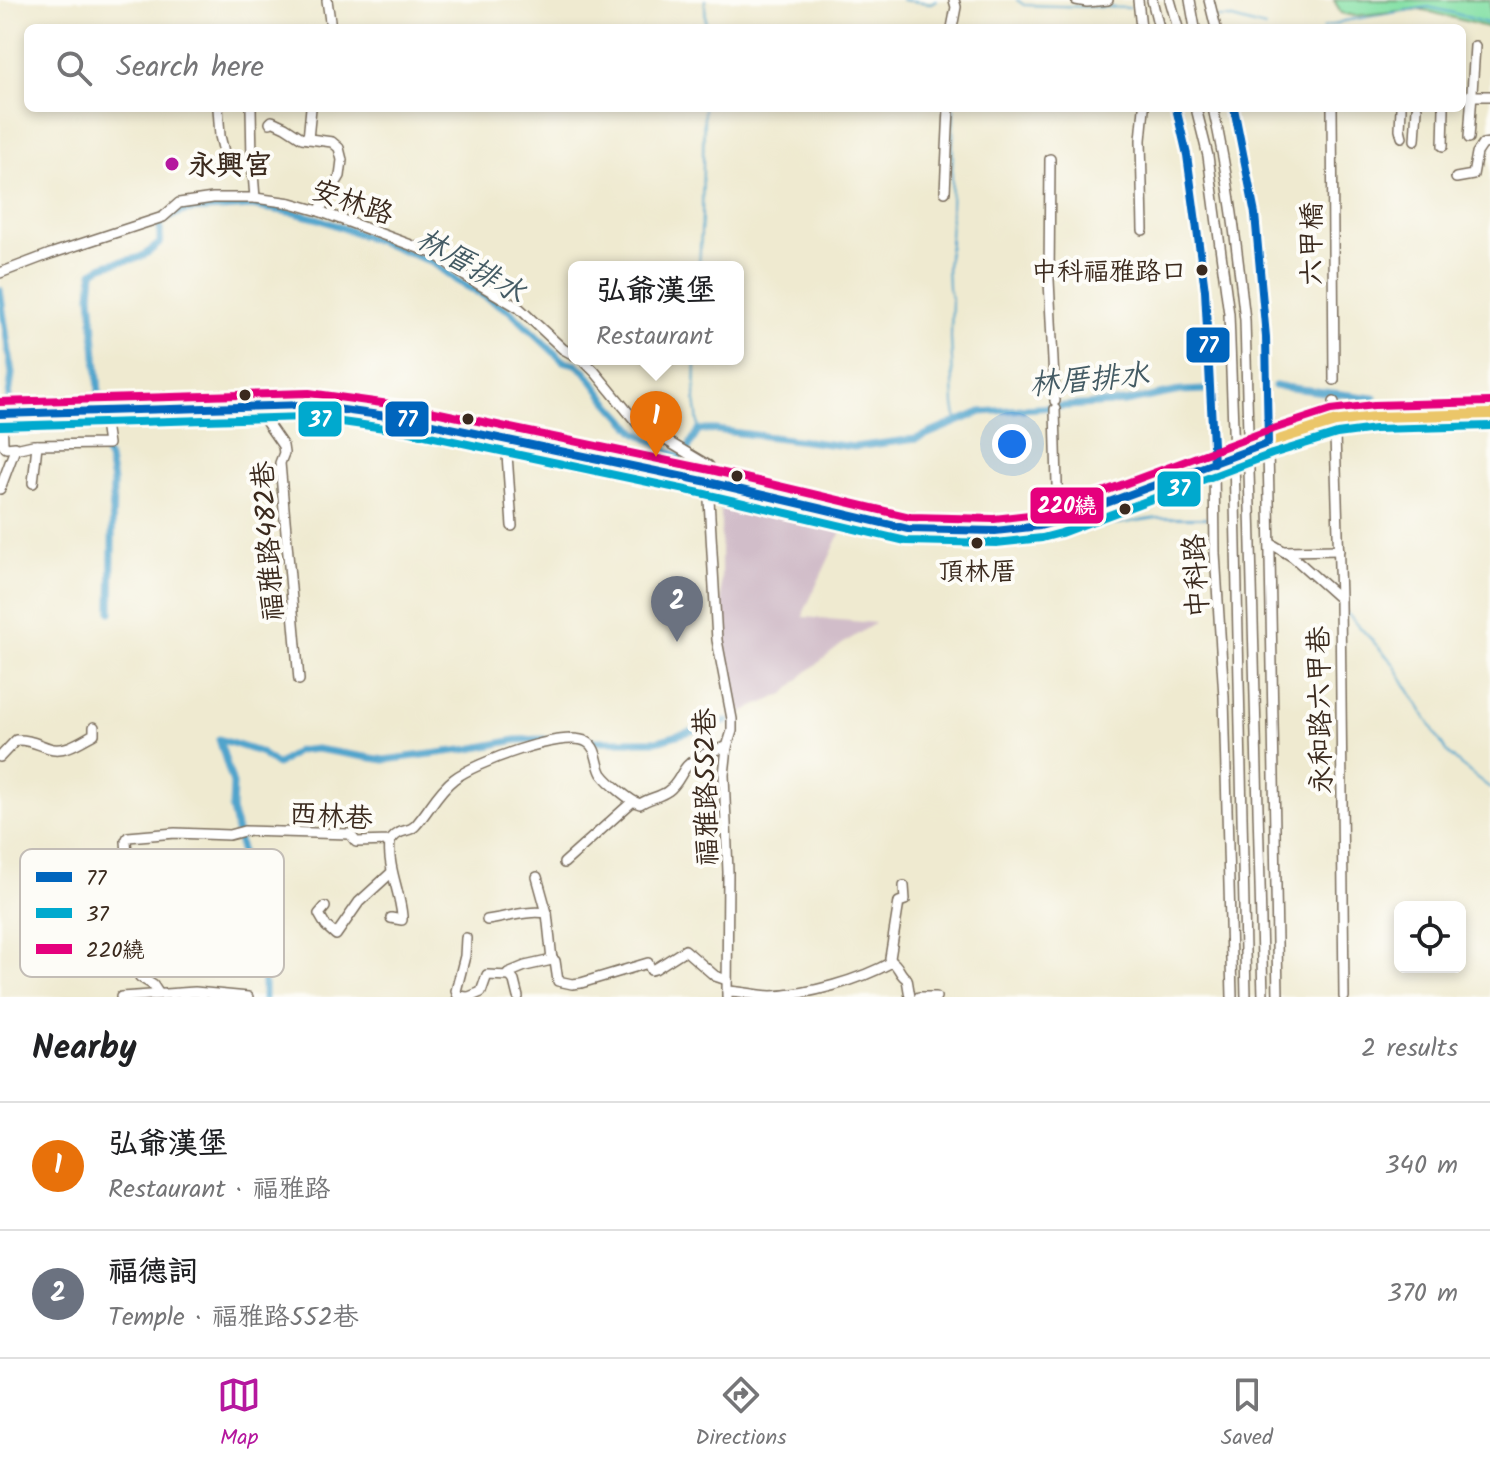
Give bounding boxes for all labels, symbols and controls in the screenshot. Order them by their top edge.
search box [24,24,1466,112]
text: Search here [116,44,264,92]
icon: search [52,46,96,90]
place label: 永興宮 [188,144,272,189]
marker: 永興宮 [163,155,181,173]
street label: 安林路 [305,168,399,238]
street label: 六甲橋 [1291,202,1336,286]
water label: 林厝排水 [406,216,535,318]
place label: 中科福雅路口 [1031,252,1187,294]
popup [568,261,744,365]
marker: 中科福雅路口 [1194,262,1210,278]
text: 弘爺漢堡 [596,268,716,316]
text: Restaurant [596,316,713,358]
line badge: 77 [1185,326,1231,364]
text: 77 [1198,330,1219,365]
water label: 林厝排水 [1027,352,1152,410]
unlabelled marker [237,387,253,403]
pin: 1 [630,391,682,457]
line badge: 37 [297,400,343,438]
line badge: 77 [384,400,430,438]
text: 37 [308,404,332,439]
text: 77 [397,404,418,439]
unlabelled marker [460,411,476,427]
your location [992,424,1032,464]
street label: 福雅路482巷 [241,458,298,622]
unlabelled marker [729,468,745,484]
line badge: 37 [1156,470,1202,508]
text: 37 [1167,473,1191,508]
line badge: 220繞 [1029,486,1105,525]
text: 220繞 [1038,490,1096,525]
unlabelled marker [1117,501,1133,517]
street label: 中科路 [1173,533,1222,619]
marker: 頂林厝 [969,535,985,551]
place label: 頂林厝 [938,552,1016,594]
pin: 2 [651,576,703,642]
street label: 永和路六甲巷 [1298,625,1345,794]
street label: 福雅路552巷 [684,706,731,867]
street label: 西林巷 [287,792,375,843]
legend [20,849,284,977]
text: 77 [86,862,107,897]
text: 37 [86,898,110,933]
map controls [1394,901,1466,973]
button: locate [1394,901,1466,973]
text: 220繞 [86,934,145,969]
text: Nearby [32,1022,137,1076]
text: 2 results [1361,1028,1458,1070]
text: 弘爺漢堡 [108,1121,228,1169]
text: 1 [54,1145,62,1187]
text: 340 m [1385,1145,1458,1187]
text: Restaurant · 福雅路 [108,1169,330,1211]
text: 福德詞 [108,1249,198,1297]
text: 2 [50,1273,66,1315]
text: 370 m [1387,1273,1458,1315]
text: Temple · 福雅路552巷 [108,1297,359,1339]
tab: Map [217,1373,261,1456]
tab: Directions [695,1373,787,1456]
tab: Saved [1221,1373,1273,1456]

